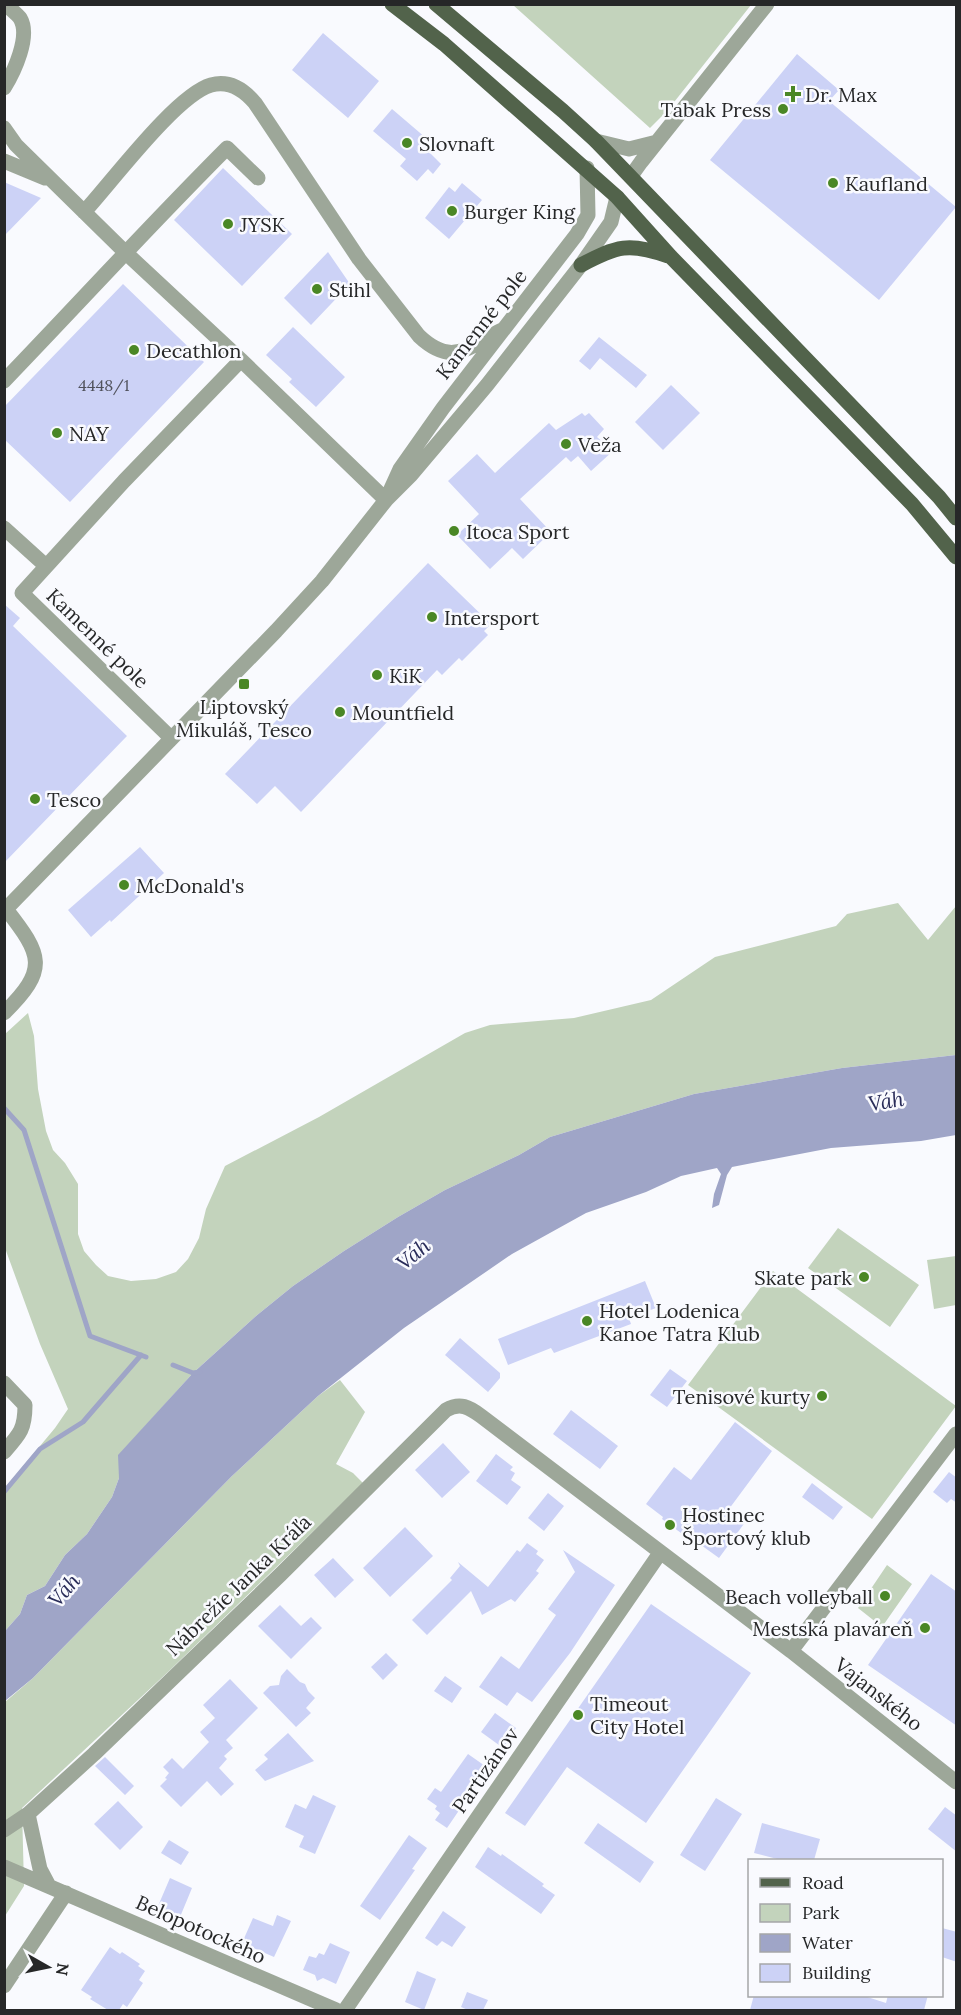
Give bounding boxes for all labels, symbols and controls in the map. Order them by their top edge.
place label: Dr. Max [805,82,878,107]
marker: Dr. Max [786,87,800,101]
place label: Tabak Press [660,97,771,122]
marker: Tabak Press [776,102,790,116]
place label: Slovnaft [419,131,495,156]
marker: Slovnaft [400,136,414,150]
place label: Kaufland [845,171,928,196]
marker: Kaufland [826,176,840,190]
place label: Burger King [464,199,576,224]
marker: Burger King [445,204,459,218]
place label: JYSK [239,212,285,237]
marker: JYSK [221,217,235,231]
street label: Kamenné pole [430,264,532,384]
place label: Stihl [329,277,371,302]
marker: Stihl [310,282,324,296]
place label: Decathlon [146,338,241,363]
marker: Decathlon [127,343,141,357]
house number: 4448/1 [78,375,130,396]
place label: NAY [69,421,109,446]
marker: NAY [50,426,64,440]
place label: Veža [577,432,622,457]
marker: Veža [559,437,573,451]
place label: Itoca Sport [466,519,570,544]
marker: Itoca Sport [447,524,461,538]
street label: Kamenné pole [41,583,155,693]
place label: Intersport [444,605,539,630]
marker: Intersport [425,610,439,624]
place label: KiK [389,663,422,688]
marker: KiK [370,668,384,682]
marker: Liptovský Mikuláš, Tesco [237,677,251,691]
place label: Liptovský Mikuláš, Tesco [176,694,312,742]
place label: Mountfield [352,700,454,725]
marker: Mountfield [333,705,347,719]
place label: Tesco [47,787,101,812]
marker: Tesco [28,792,42,806]
place label: McDonald's [136,873,244,898]
marker: McDonald's [117,878,131,892]
water label: Váh [866,1085,906,1117]
water label: Váh [390,1232,436,1276]
place label: Skate park [754,1265,852,1290]
marker: Skate park [857,1270,871,1284]
place label: Hotel Lodenica Kanoe Tatra Klub [599,1298,760,1346]
marker: Hotel Lodenica Kanoe Tatra Klub [580,1314,594,1328]
place label: Tenisové kurty [673,1384,810,1409]
marker: Tenisové kurty [815,1389,829,1403]
place label: Hostinec Športový klub [682,1502,811,1550]
street label: Nábrežie Janka Kráľa [160,1509,316,1661]
marker: Hostinec Športový klub [663,1518,677,1532]
water label: Váh [42,1568,86,1612]
place label: Beach volleyball [725,1584,873,1609]
marker: Beach volleyball [878,1589,892,1603]
place label: Mestská plaváreň [752,1616,913,1641]
marker: Mestská plaváreň [918,1621,932,1635]
street label: Vajanského [829,1651,928,1736]
place label: Timeout City Hotel [590,1691,684,1739]
marker: Timeout City Hotel [571,1708,585,1722]
street label: Partizánov [446,1722,524,1818]
legend [748,1859,943,1997]
text: Road [802,1871,844,1894]
street label: Belopotockého [132,1889,270,1969]
text: Park [802,1901,840,1924]
text: Water [802,1931,853,1954]
north arrow [18,1937,78,1997]
text: Building [802,1961,872,1984]
text: N [52,1962,74,1977]

